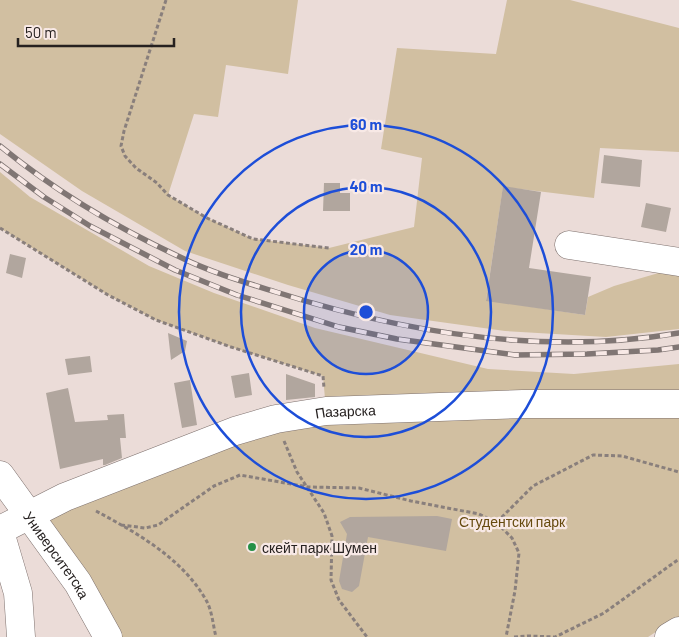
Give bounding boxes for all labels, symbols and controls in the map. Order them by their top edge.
scale bar [18,15,174,47]
text: 50 m [25,23,57,41]
text: 60 m [350,115,382,133]
text: 40 m [349,177,383,195]
text: 20 m [350,240,382,258]
centre of rings [357,303,375,321]
street label: Пазарска [314,401,376,421]
street label: Университетска [20,508,93,601]
park label: Студентски парк [459,513,566,530]
place label: скейт парк Шумен [262,539,377,556]
marker: скейт парк Шумен [246,541,258,553]

